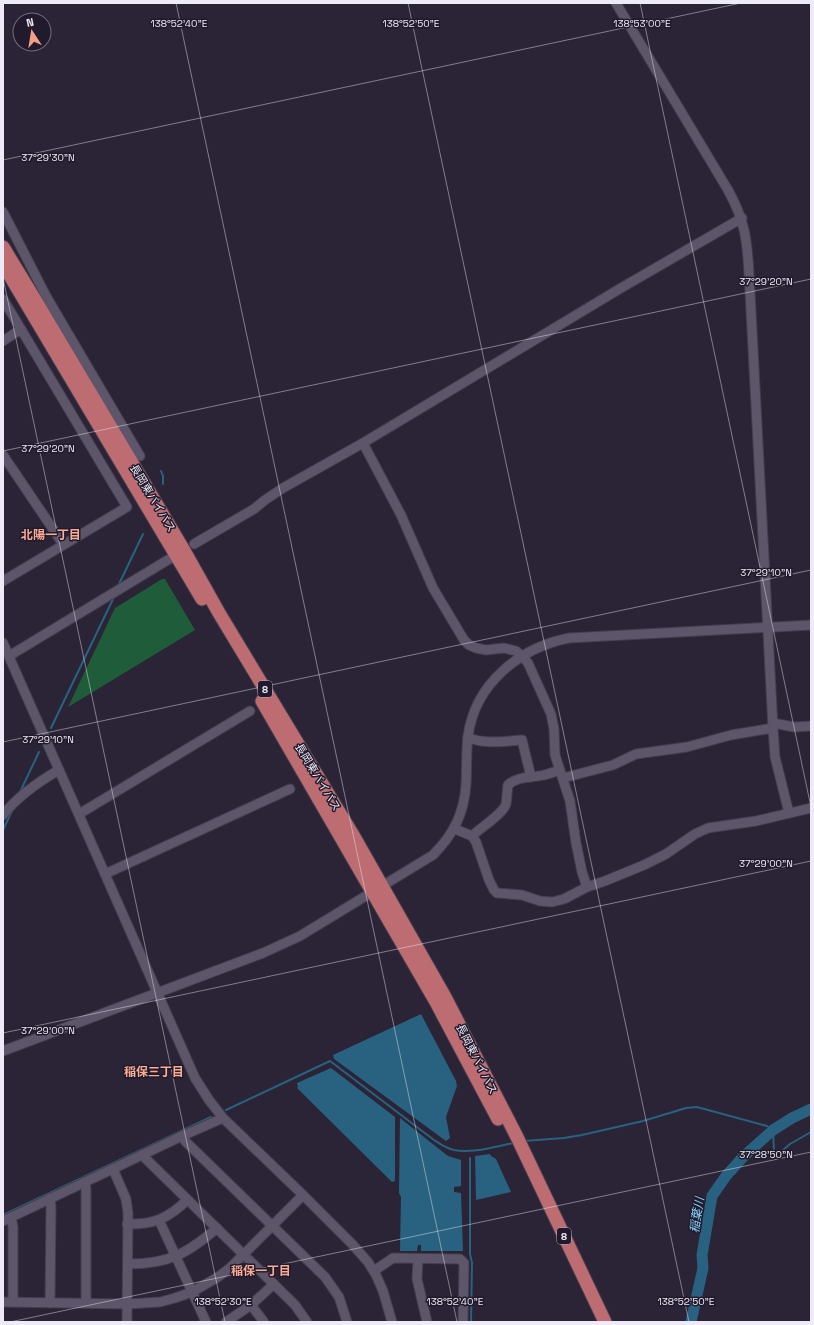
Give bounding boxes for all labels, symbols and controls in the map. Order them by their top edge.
north arrow [12,12,52,52]
text: N [25,15,35,30]
text: 138°52'40"E [151,17,208,30]
text: 138°52'50"E [383,17,440,30]
text: 138°53'00"E [613,17,671,30]
text: 37°29'30"N [21,151,75,164]
text: 37°29'20"N [739,275,793,288]
text: 37°29'20"N [21,442,75,455]
street label: 長岡東バイパス [127,461,179,535]
district label: 北陽一丁目 [21,527,81,543]
text: 37°29'10"N [740,566,792,579]
road number: 8 [258,681,272,697]
text: 37°29'10"N [22,733,74,746]
street label: 長岡東バイパス [292,740,344,814]
text: 37°29'00"N [739,857,793,870]
street label: 長岡東バイパス [453,1022,501,1096]
text: 37°29'00"N [21,1024,75,1037]
district label: 稲保三丁目 [124,1064,184,1080]
text: 37°28'50"N [739,1148,793,1161]
water label: 稲葉川 [686,1194,708,1234]
road number: 8 [557,1228,571,1244]
district label: 稲保一丁目 [231,1263,291,1279]
text: 138°52'30"E [194,1295,252,1308]
text: 138°52'40"E [427,1295,484,1308]
text: 138°52'50"E [658,1295,715,1308]

